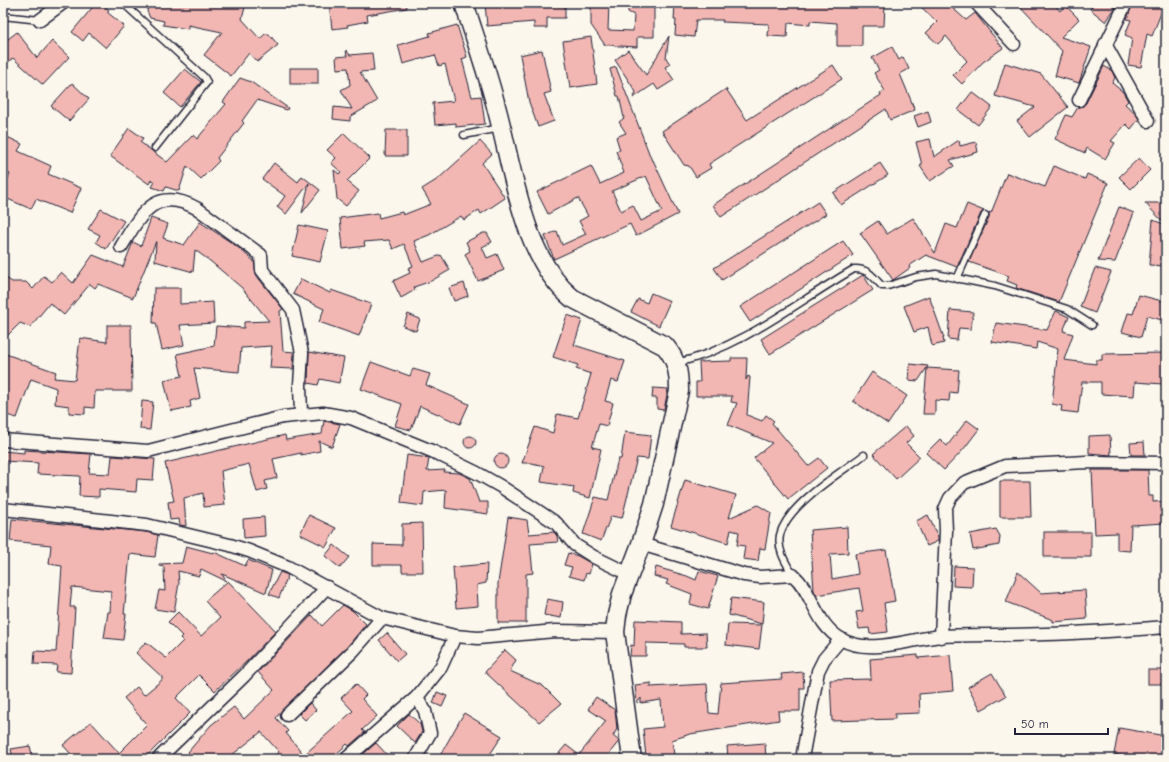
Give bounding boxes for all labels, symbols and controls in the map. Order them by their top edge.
scale bar [1015,710,1108,736]
text: 50 m [1021,717,1049,731]

